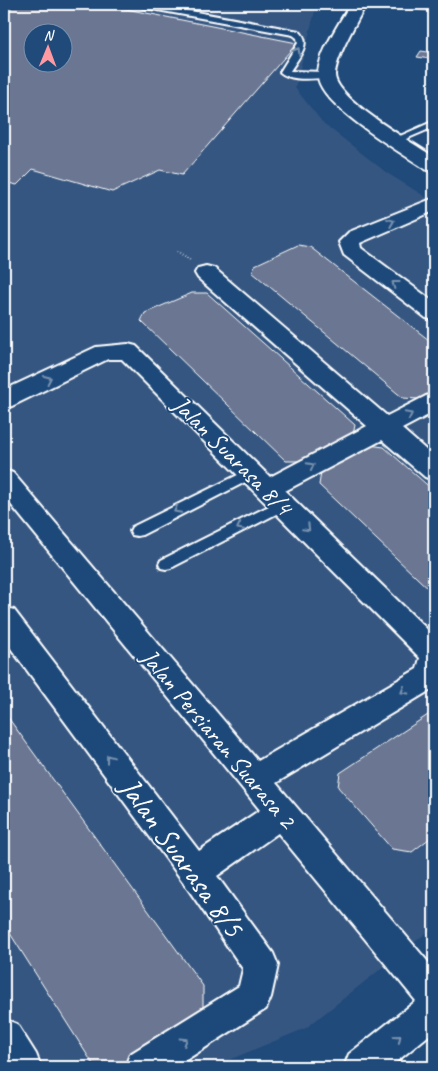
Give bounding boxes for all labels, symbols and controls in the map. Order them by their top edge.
north arrow [22,22,72,72]
text: N [44,27,55,44]
one-way arrow [291,48,301,57]
one-way arrow [386,218,395,228]
one-way arrow [392,281,401,289]
one-way arrow [43,375,52,385]
street label: Jalan Suarasa 8/4 [165,388,301,524]
one-way arrow [404,411,413,421]
one-way arrow [306,462,315,472]
one-way arrow [173,504,182,514]
one-way arrow [236,521,245,531]
one-way arrow [301,522,310,531]
street label: Jalan Persiaran Suarasa 2 [133,641,304,836]
one-way arrow [401,685,410,695]
one-way arrow [106,754,115,764]
street label: Jalan Suarasa 8/5 [110,768,254,945]
one-way arrow [392,1035,401,1043]
one-way arrow [178,1038,187,1047]

